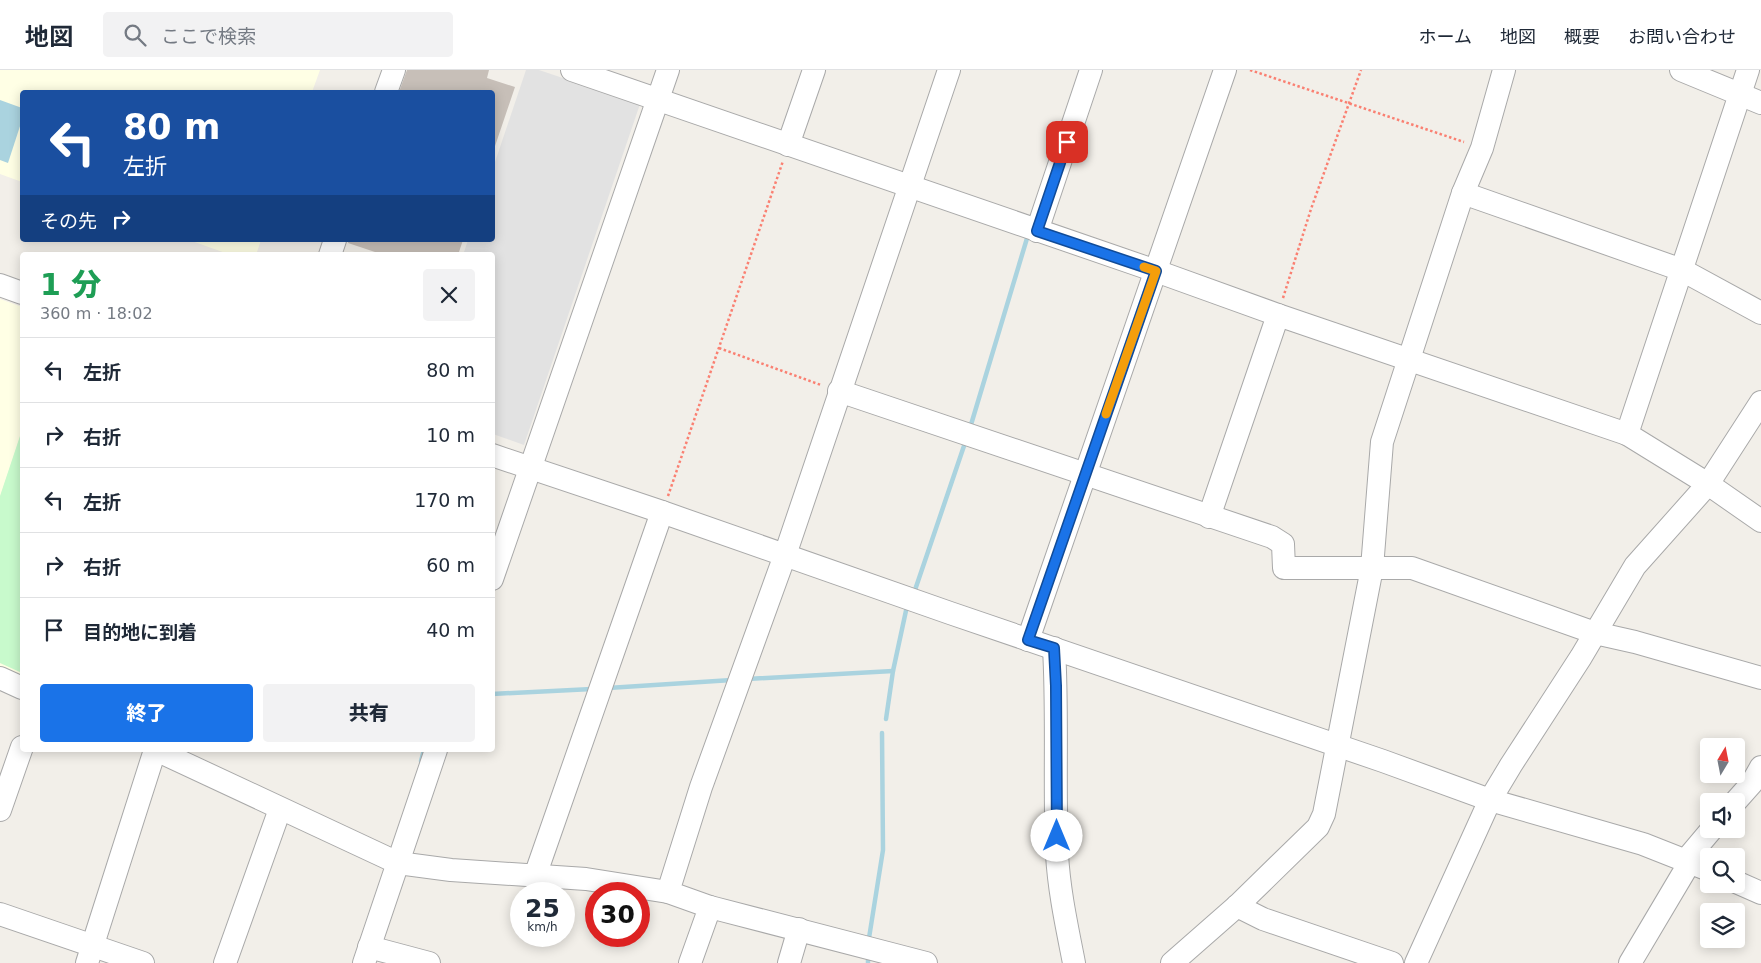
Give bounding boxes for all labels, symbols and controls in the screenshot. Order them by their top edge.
search box [103,12,453,57]
icon: search [121,21,149,49]
text: 地図 [25,23,73,51]
text: ここで検索 [161,25,256,47]
text: ホーム [1419,26,1472,47]
text: 地図 [1500,26,1536,47]
text: 概要 [1564,26,1600,47]
text: お問い合わせ [1628,26,1736,47]
text: 80 m [123,107,220,147]
icon: left [40,110,105,175]
pin [1046,121,1088,163]
icon: arrive [1053,128,1081,156]
text: 左折 [123,154,167,179]
icon: right [107,205,135,233]
text: その先 [40,210,97,232]
text: 1 分 [40,267,101,302]
button: close [423,269,475,321]
text: 360 m · 18:02 [40,304,153,323]
icon: left [40,356,68,384]
text: 80 m [426,359,475,381]
text: 左折 [83,361,121,383]
icon: right [40,421,68,449]
text: 10 m [426,424,475,446]
text: 右折 [83,426,121,448]
icon: left [40,486,68,514]
text: 170 m [414,489,475,511]
text: 左折 [83,491,121,513]
icon: right [40,551,68,579]
text: 60 m [426,554,475,576]
text: 右折 [83,556,121,578]
icon: arrive [40,616,68,644]
text: 40 m [426,619,475,641]
text: 目的地に到着 [83,621,197,643]
button: 終了 [40,684,253,742]
button: 共有 [263,684,475,742]
north arrow [1700,738,1745,782]
map controls [1700,738,1745,948]
button: sound [1700,793,1745,838]
position arrow [1030,809,1082,861]
button: search [1700,848,1745,893]
speed limit sign: 30 [585,882,650,947]
text: 25 [525,894,560,923]
button: layers [1700,903,1745,948]
text: km/h [527,920,558,934]

